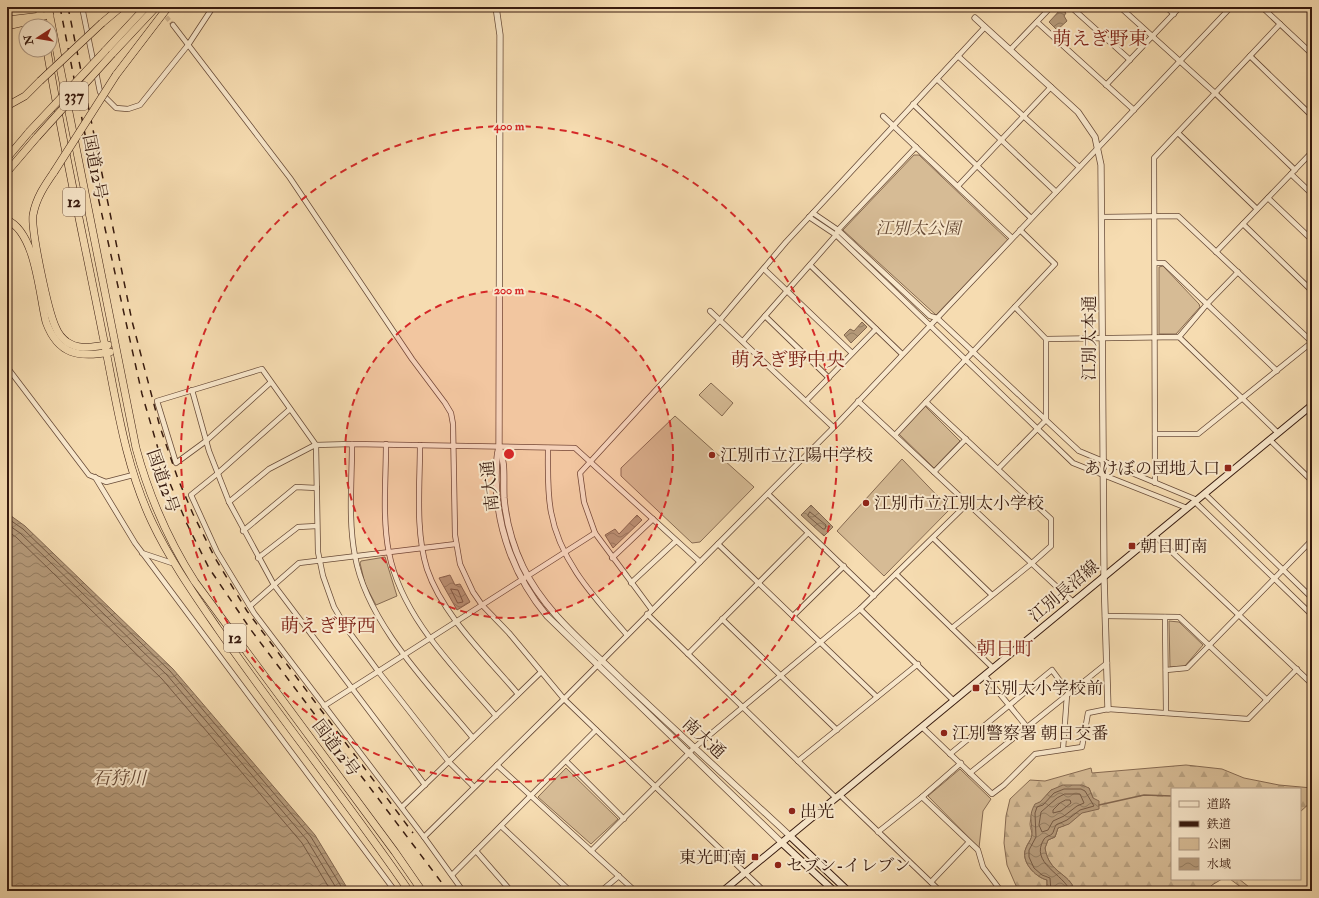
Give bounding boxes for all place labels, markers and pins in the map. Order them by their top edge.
place label: 江別市立江陽中学校 [720,445,873,466]
centre of rings [502,447,516,461]
marker: 江別市立江陽中学校 [707,450,717,460]
place label: あけぼの団地入口 [1084,458,1220,479]
marker: あけぼの団地入口 [1223,463,1233,473]
place label: 江別市立江別太小学校 [874,493,1044,514]
marker: 江別市立江別太小学校 [861,498,871,508]
place label: 朝日町南 [1140,536,1208,557]
marker: 朝日町南 [1127,541,1137,551]
place label: 江別太小学校前 [984,678,1103,699]
marker: 江別太小学校前 [971,683,981,693]
place label: 江別警察署 朝日交番 [952,723,1109,744]
marker: 江別警察署 朝日交番 [939,728,949,738]
place label: 出光 [800,801,834,822]
marker: 出光 [787,806,797,816]
place label: 東光町南 [679,847,747,868]
marker: 東光町南 [750,852,760,862]
place label: セブン-イレブン [786,855,911,876]
marker: セブン-イレブン [773,860,783,870]

